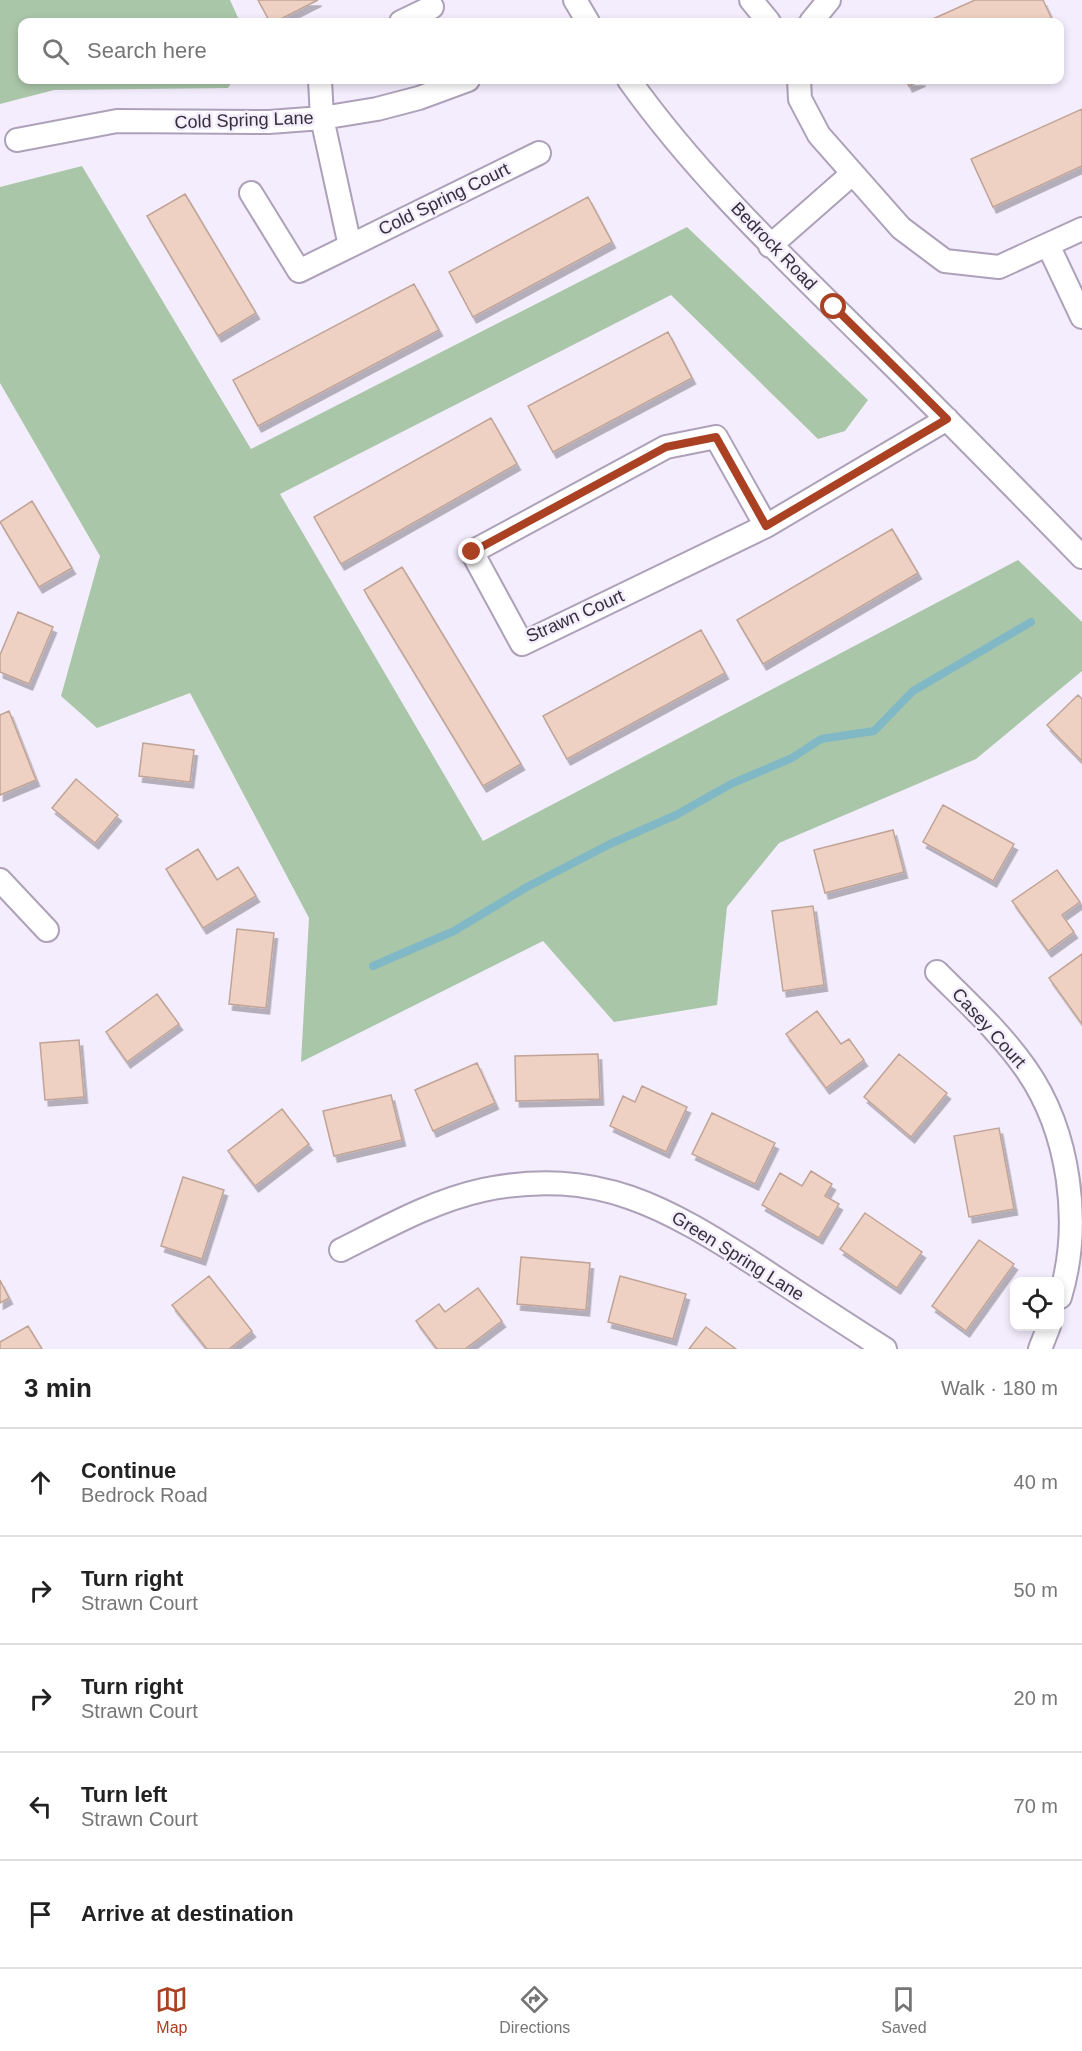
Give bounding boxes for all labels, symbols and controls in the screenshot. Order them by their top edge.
search box [18,18,1064,84]
icon: search [39,35,72,68]
text: Search here [87,38,207,63]
street label: Cold Spring Lane [174,108,314,132]
street label: Cold Spring Court [375,159,513,239]
street label: Bedrock Road [727,198,821,294]
route start [820,293,846,319]
route end [458,538,484,564]
street label: Strawn Court [523,586,627,646]
street label: Casey Court [948,984,1030,1072]
street label: Green Spring Lane [668,1207,808,1305]
map controls [1010,1277,1064,1331]
button: locate [1010,1277,1064,1331]
text: 3 min [24,1373,92,1403]
text: Walk · 180 m [941,1377,1058,1399]
text: Continue [81,1458,176,1483]
icon: ahead [24,1466,57,1499]
text: 40 m [1014,1471,1058,1493]
text: Bedrock Road [81,1484,208,1506]
text: Turn right [81,1566,183,1591]
icon: right [24,1574,57,1607]
text: 50 m [1014,1579,1058,1601]
text: Strawn Court [81,1592,198,1614]
text: Turn right [81,1674,183,1699]
icon: right [24,1682,57,1715]
text: 20 m [1014,1687,1058,1709]
text: Strawn Court [81,1700,198,1722]
text: Turn left [81,1782,167,1807]
icon: left [24,1790,57,1823]
text: 70 m [1014,1795,1058,1817]
text: Strawn Court [81,1808,198,1830]
icon: arrive [24,1898,57,1931]
text: Arrive at destination [81,1901,294,1926]
tab: Map [155,1983,188,2037]
tab: Directions [499,1983,570,2037]
tab: Saved [881,1983,927,2037]

